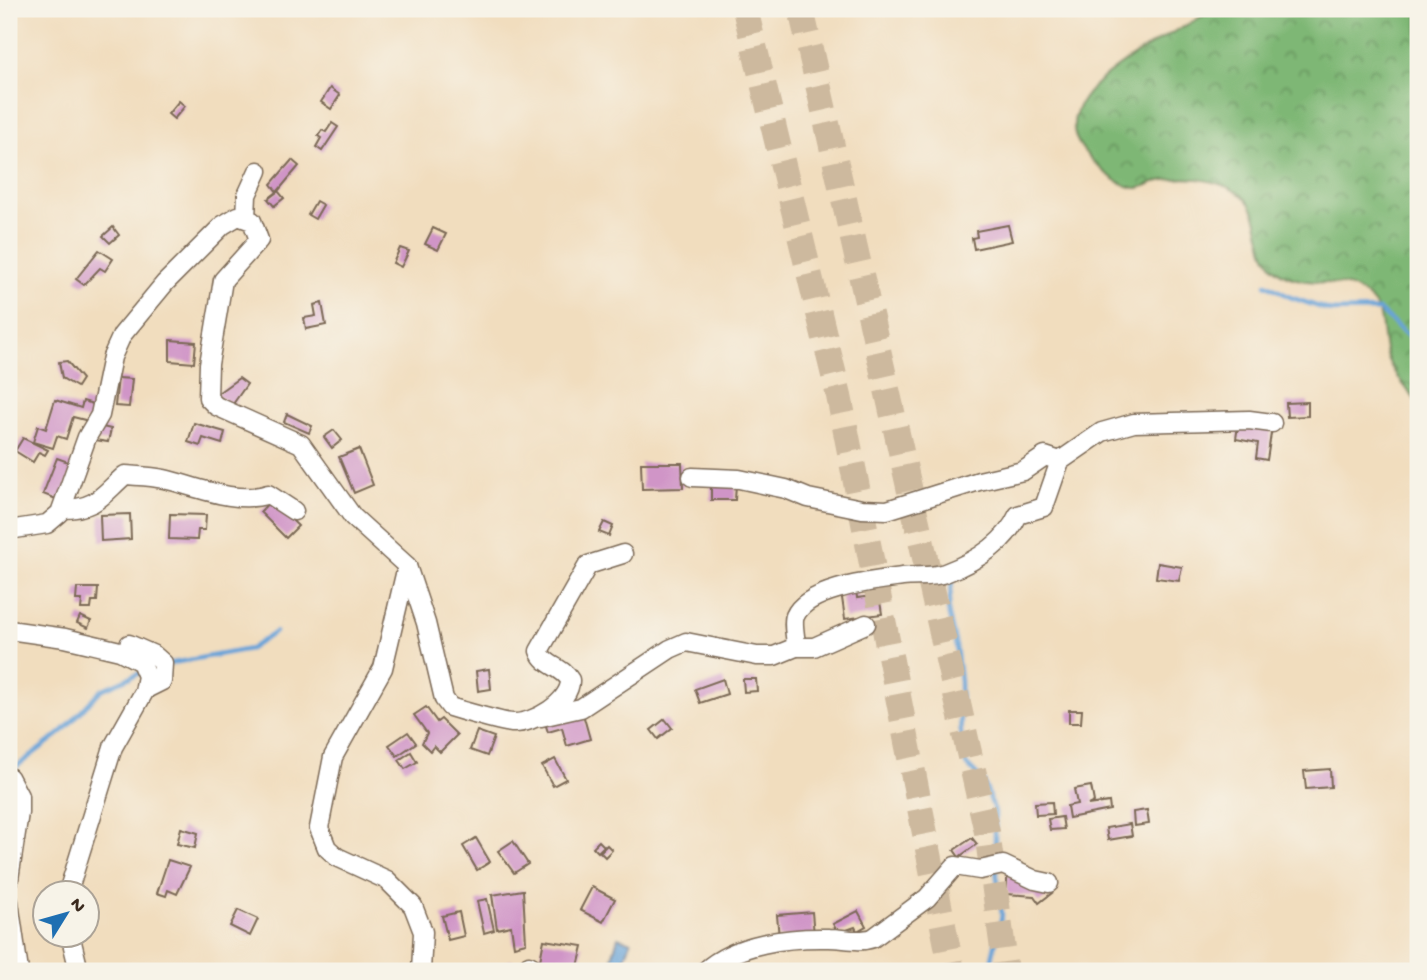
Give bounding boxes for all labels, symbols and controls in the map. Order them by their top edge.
north arrow [32,878,102,948]
text: N [64,894,90,918]

